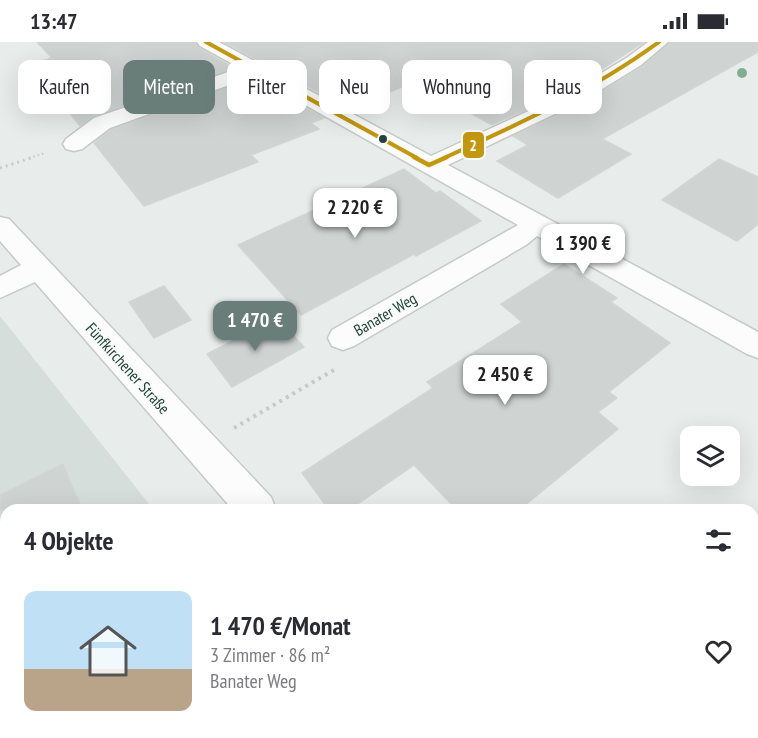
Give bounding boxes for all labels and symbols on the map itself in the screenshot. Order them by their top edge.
line badge: 2 [462,131,485,159]
unlabelled marker [377,133,389,145]
text: 2 [469,135,477,155]
pin: 2 220 € [300,188,410,239]
pin: 1 390 € [528,224,638,275]
street label: Banater Weg [350,288,420,340]
pin: 1 470 € [200,301,310,352]
street label: Fünfkirchener Straße [82,318,174,418]
pin: 2 450 € [450,355,560,406]

